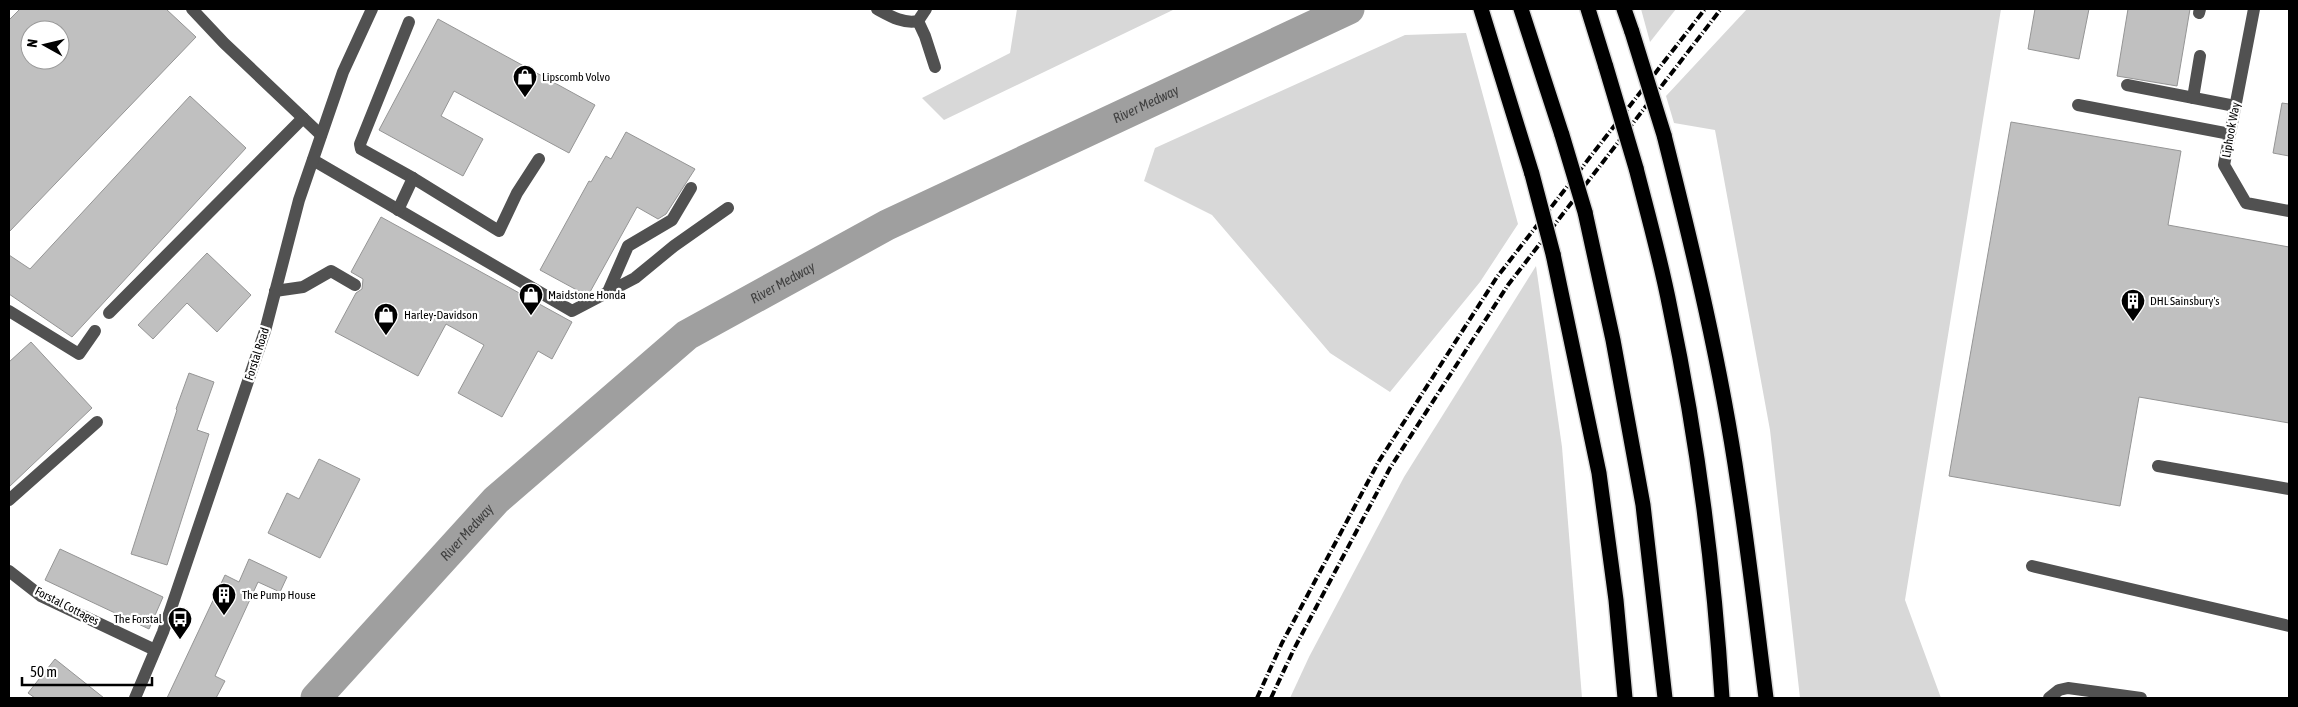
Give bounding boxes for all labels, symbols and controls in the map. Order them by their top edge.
north arrow [20,20,70,70]
text: N [24,38,41,48]
shop icon: Lipscomb Volvo [512,64,538,98]
place label: Lipscomb Volvo [542,70,610,84]
water label: River Medway [1110,82,1182,126]
street label: Liphook Way [2219,101,2243,159]
water label: River Medway [748,258,818,307]
shop icon: Maidstone Honda [518,282,544,316]
place label: Maidstone Honda [548,288,626,302]
building icon: DHL Sainsbury's [2120,288,2146,322]
place label: DHL Sainsbury's [2150,294,2220,308]
shop icon: Harley-Davidson [373,302,399,336]
place label: Harley-Davidson [404,308,478,322]
street label: Forstal Road [242,326,272,382]
water label: River Medway [437,500,497,564]
building icon: The Pump House [211,582,237,616]
street label: Forstal Cottages [33,584,101,628]
place label: The Pump House [242,588,316,602]
bus stop icon: The Forstal [167,606,193,640]
place label: The Forstal [114,612,163,626]
scale bar [22,654,152,686]
text: 50 m [30,663,57,680]

